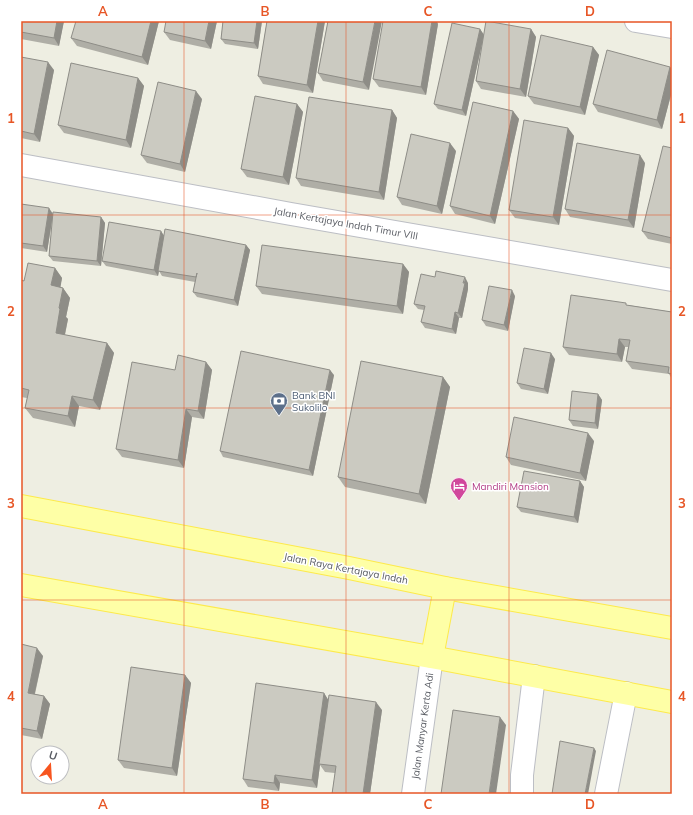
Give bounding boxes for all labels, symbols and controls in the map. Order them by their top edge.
text: A [98,3,108,19]
text: B [261,3,270,19]
text: C [424,3,433,19]
text: D [585,3,595,19]
text: 1 [7,110,15,126]
text: 1 [678,110,686,126]
street label: Jalan Kertajaya Indah Timur VIII [273,204,419,243]
text: 2 [7,303,15,319]
text: 2 [678,303,686,319]
place label: Bank BNI Sukolilo [292,389,335,414]
bank icon: Bank BNI Sukolilo [269,391,289,416]
hotel icon: Mandiri Mansion [449,476,469,501]
place label: Mandiri Mansion [472,480,549,493]
text: 3 [7,495,15,511]
text: 3 [678,495,686,511]
street label: Jalan Raya Kertajaya Indah [283,550,409,587]
street label: Jalan Manyar Kerta Adi [409,672,436,780]
text: 4 [7,688,15,704]
text: 4 [678,688,686,704]
north arrow [30,745,70,785]
text: U [47,748,59,763]
text: A [98,796,108,812]
text: B [261,796,270,812]
text: C [424,796,433,812]
text: D [585,796,595,812]

